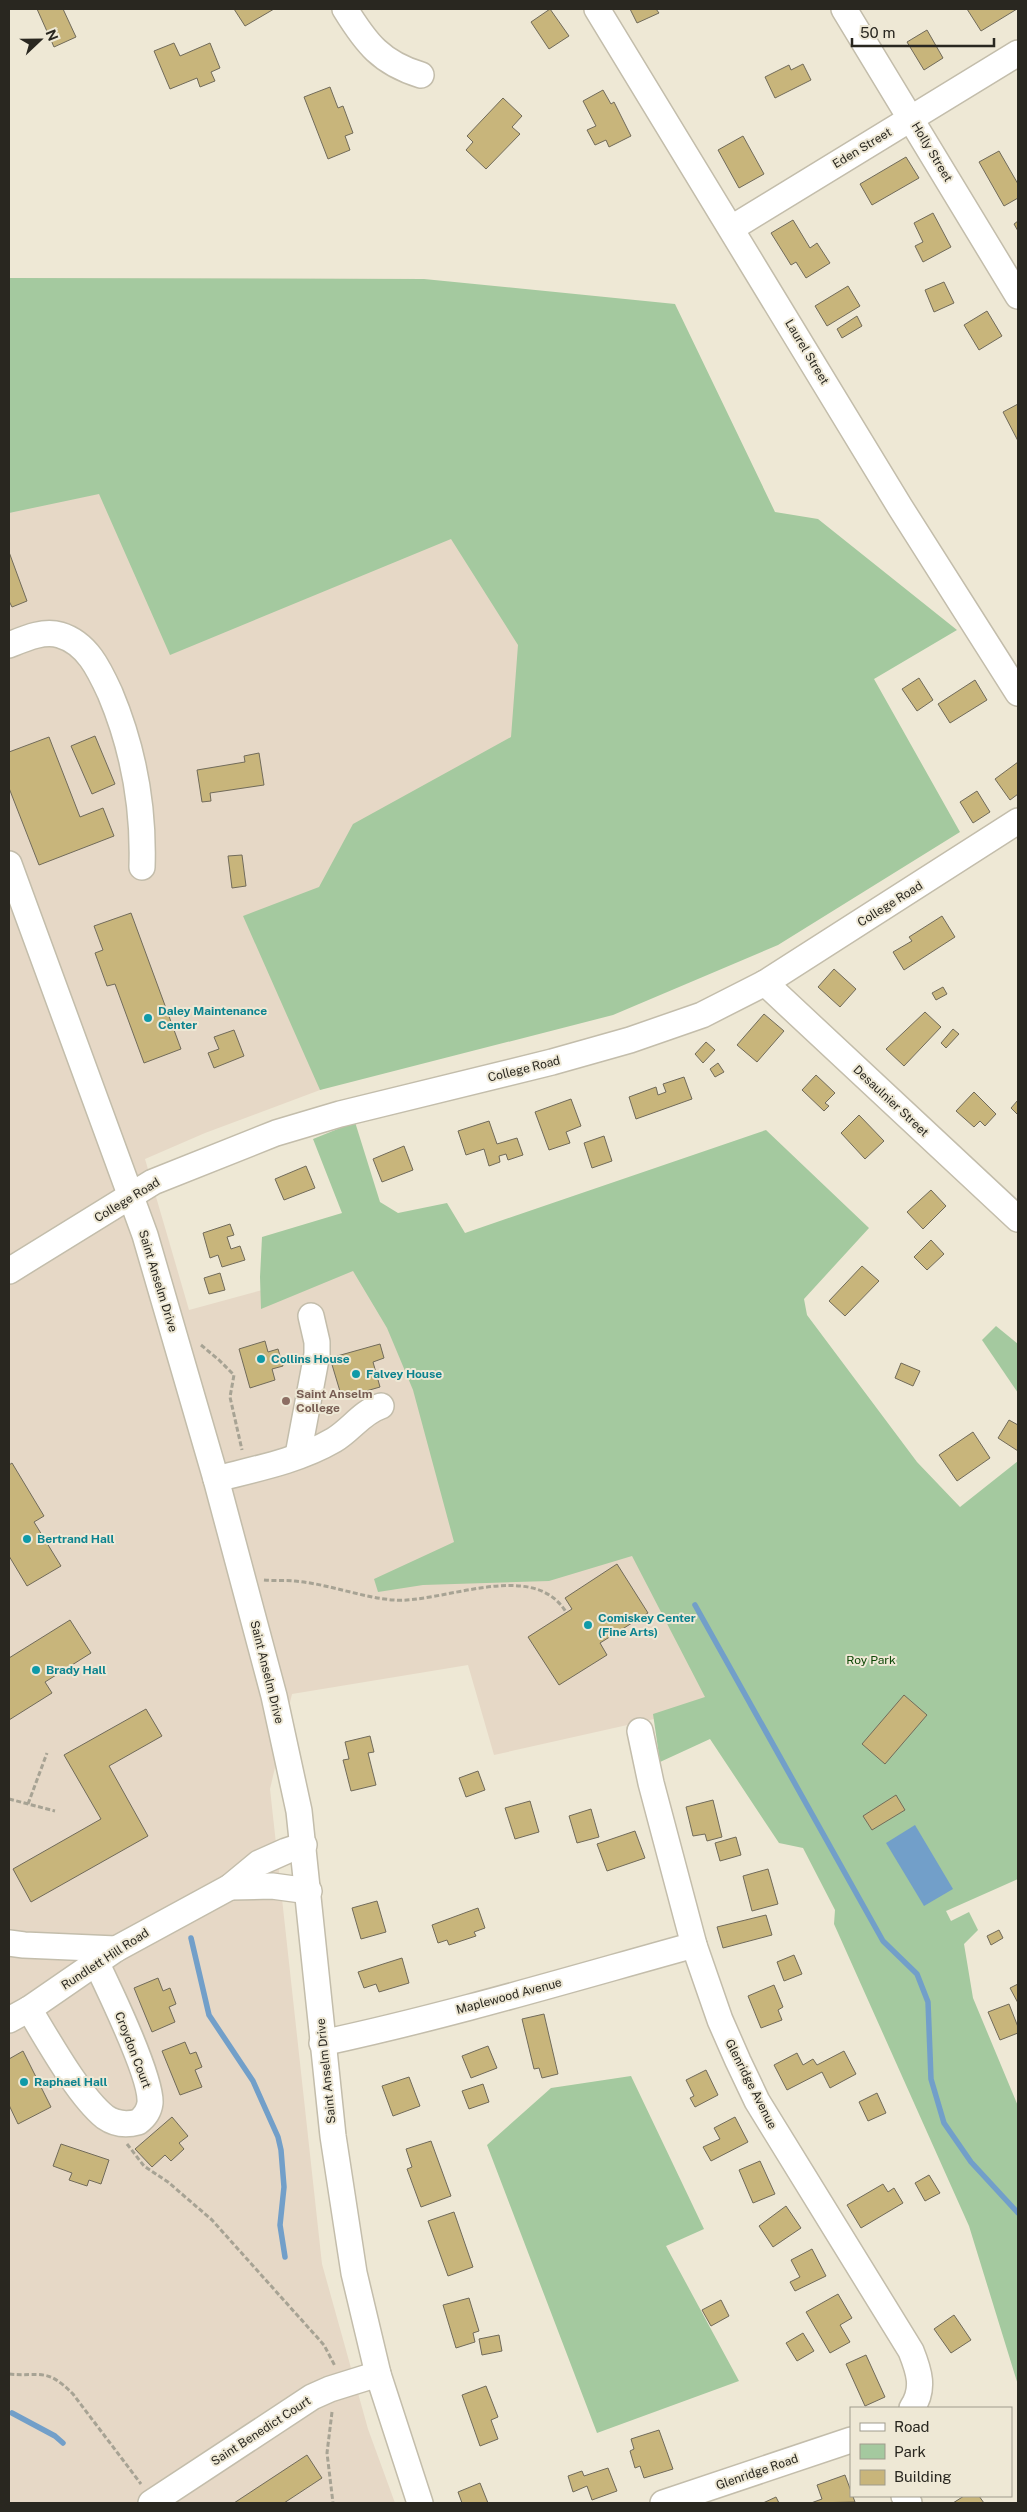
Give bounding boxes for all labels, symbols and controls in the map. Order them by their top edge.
north arrow [15,15,65,65]
scale bar [852,15,994,47]
text: 50 m [860,24,895,41]
text: N [43,27,62,43]
street label: Holly Street [909,120,955,185]
street label: Eden Street [830,125,894,171]
street label: Laurel Street [782,317,832,387]
street label: College Road [855,878,925,930]
place label: Daley Maintenance Center [158,1004,267,1032]
marker: Daley Maintenance Center [142,1012,154,1024]
street label: College Road [486,1053,562,1085]
street label: Desaulnier Street [850,1063,932,1140]
street label: College Road [92,1175,162,1225]
street label: Saint Anselm Drive [136,1228,180,1334]
place label: Collins House [271,1352,350,1366]
marker: Collins House [255,1353,267,1365]
place label: Falvey House [366,1367,442,1381]
marker: Falvey House [350,1368,362,1380]
place label: Saint Anselm College [296,1387,373,1415]
marker: Saint Anselm College [280,1395,292,1407]
place label: Bertrand Hall [37,1532,115,1546]
marker: Bertrand Hall [21,1533,33,1545]
place label: Comiskey Center (Fine Arts) [598,1611,696,1639]
street label: Saint Anselm Drive [247,1619,287,1725]
marker: Comiskey Center (Fine Arts) [582,1619,594,1631]
park label: Roy Park [846,1653,896,1667]
place label: Brady Hall [46,1663,106,1677]
marker: Brady Hall [30,1664,42,1676]
street label: Rundlett Hill Road [59,1926,151,1992]
street label: Maplewood Avenue [455,1975,563,2017]
street label: Croydon Court [112,2010,154,2091]
street label: Saint Anselm Drive [313,2017,338,2124]
street label: Glenridge Avenue [722,2037,780,2131]
place label: Raphael Hall [34,2075,108,2089]
marker: Raphael Hall [18,2076,30,2088]
street label: Saint Benedict Court [209,2393,314,2468]
legend [850,2407,1012,2497]
text: Road [894,2418,930,2435]
text: Park [894,2443,926,2460]
street label: Glenridge Road [714,2451,800,2493]
text: Building [894,2468,952,2485]

